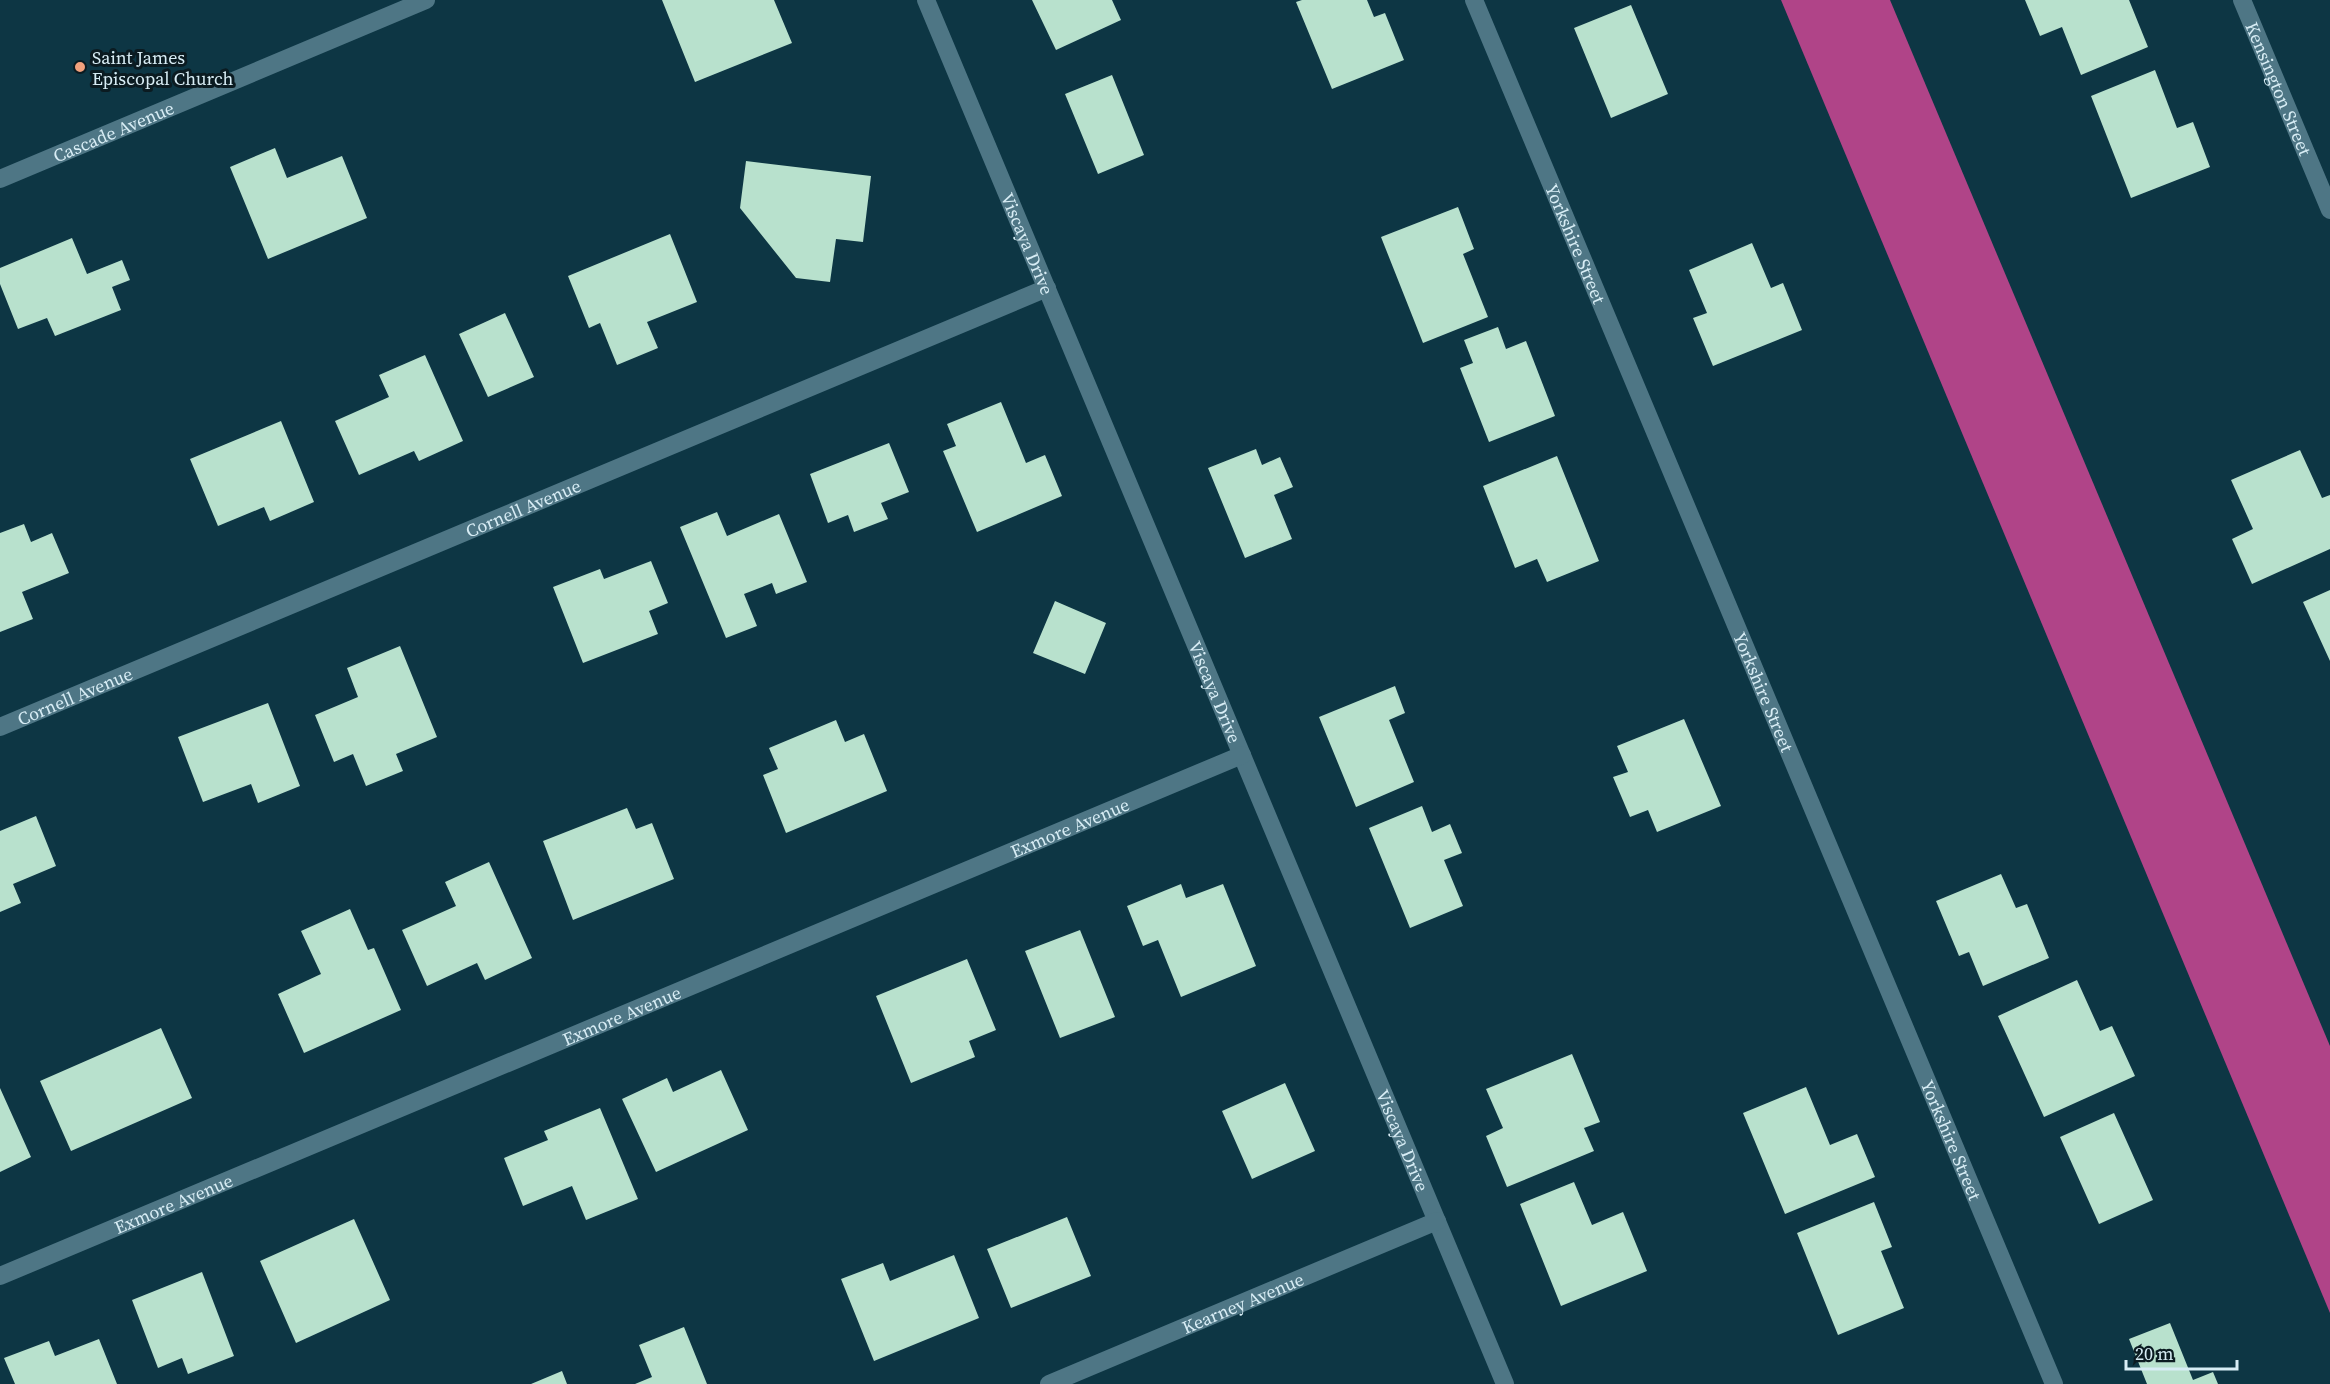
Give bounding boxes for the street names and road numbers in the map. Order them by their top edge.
street label: Kensington Street [2240,18,2318,159]
street label: Cascade Avenue [49,95,178,168]
street label: Yorkshire Street [1540,180,1612,307]
street label: Viscaya Drive [995,189,1060,298]
street label: Cornell Avenue [461,472,584,543]
street label: Yorkshire Street [1728,628,1800,756]
street label: Viscaya Drive [1183,637,1248,747]
street label: Cornell Avenue [13,660,136,731]
street label: Exmore Avenue [1007,791,1133,863]
street label: Exmore Avenue [558,979,685,1051]
street label: Yorkshire Street [1915,1076,1988,1204]
street label: Viscaya Drive [1371,1085,1435,1195]
street label: Exmore Avenue [110,1167,236,1239]
street label: Kearney Avenue [1178,1266,1307,1339]

